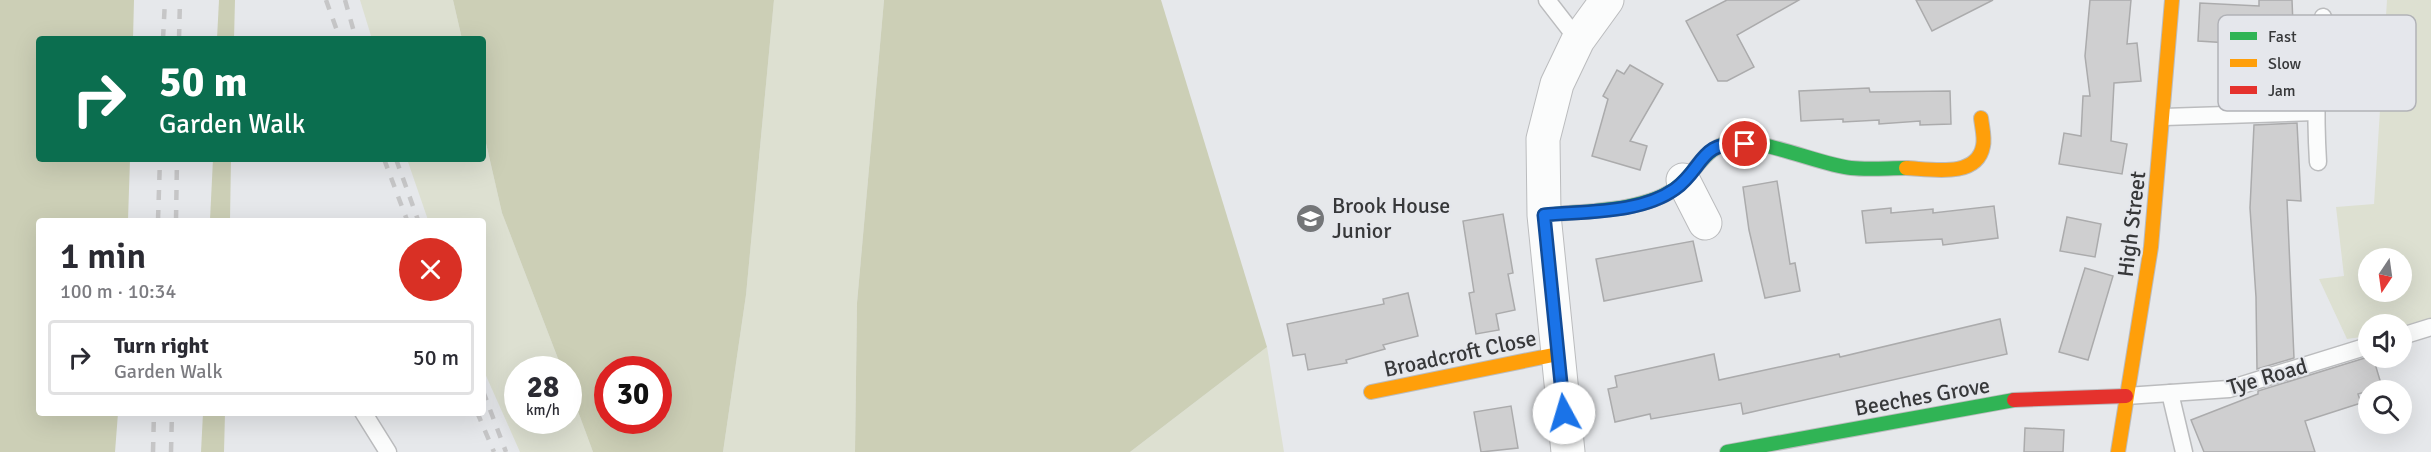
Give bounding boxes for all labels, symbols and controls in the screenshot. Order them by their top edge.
legend [2218,15,2416,111]
text: Fast [2268,27,2297,47]
text: Slow [2268,54,2302,74]
text: 50 m [159,57,248,108]
icon: right [60,60,138,138]
text: Jam [2268,81,2296,101]
text: Garden Walk [159,108,305,141]
pin [1719,118,1770,169]
icon: arrive [1728,127,1761,160]
street label: High Street [2112,169,2151,279]
place label: Brook House Junior [1332,192,1450,244]
school or university icon: Brook House Junior [1295,202,1327,234]
text: 1 min [60,234,146,279]
button: close [399,238,462,301]
north arrow [2358,248,2412,302]
map controls [2358,248,2412,434]
text: 100 m · 10:34 [60,279,176,304]
button: sound [2358,314,2412,368]
street label: Broadcroft Close [1382,324,1539,383]
text: Turn right [114,332,209,359]
icon: right [63,341,96,374]
text: 50 m [413,344,459,371]
street label: Tye Road [2224,352,2310,401]
speed limit sign: 30 [594,356,672,434]
text: Garden Walk [114,359,222,384]
text: 28 [527,369,559,406]
street label: Beeches Grove [1852,371,1992,422]
button: search [2358,380,2412,434]
position arrow [1532,381,1596,445]
text: km/h [526,401,560,419]

